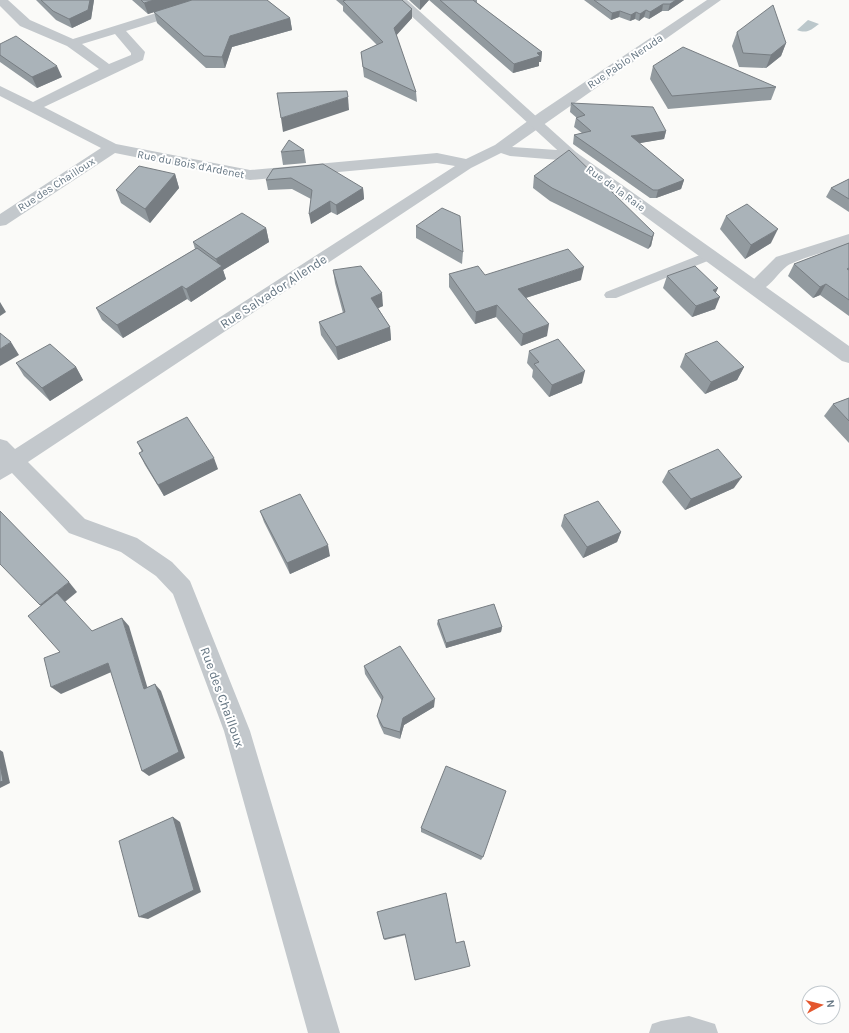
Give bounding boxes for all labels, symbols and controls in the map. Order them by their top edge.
street label: Rue Pablo Neruda [585,31,666,92]
street label: Rue du Bois d'Ardenet [136,148,246,181]
street label: Rue des Chailloux [15,154,98,214]
street label: Rue de la Raie [584,163,648,214]
street label: Rue Salvador Allende [217,251,330,332]
street label: Rue des Chailloux [197,645,248,750]
north arrow [801,985,841,1025]
text: N [823,999,837,1009]

